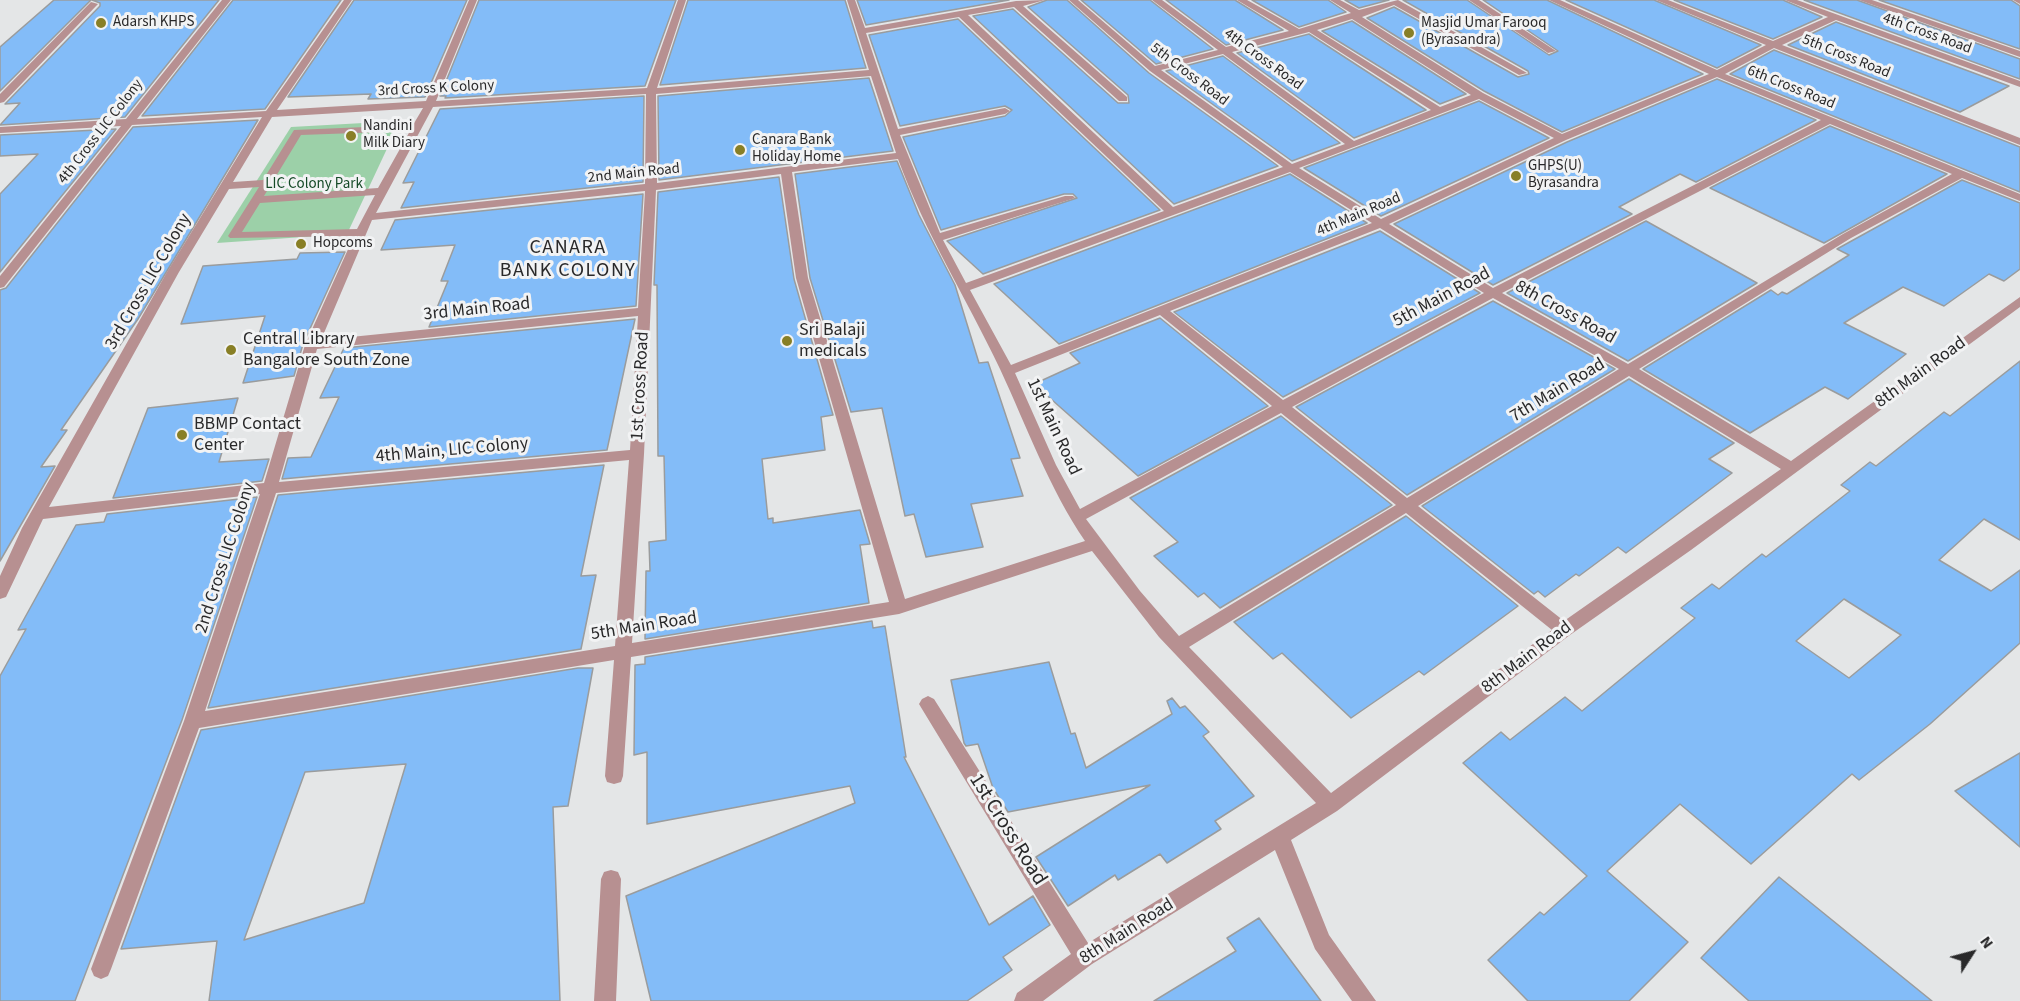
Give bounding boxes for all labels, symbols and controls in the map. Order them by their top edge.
street label: 4th Cross Road [1880,10,1974,58]
place label: Adarsh KHPS [113,14,194,32]
place label: Masjid Umar Farooq (Byrasandra) [1421,15,1546,50]
marker: Adarsh KHPS [94,16,108,30]
street label: 4th Cross Road [1220,25,1306,95]
marker: Masjid Umar Farooq (Byrasandra) [1402,26,1416,40]
street label: 5th Cross Road [1799,31,1893,83]
street label: 5th Cross Road [1146,40,1232,110]
street label: 6th Cross Road [1744,62,1838,114]
street label: 4th Cross LIC Colony [55,76,147,188]
street label: 3rd Cross K Colony [377,77,495,101]
place label: Nandini Milk Diary [363,118,425,153]
marker: Nandini Milk Diary [344,129,358,143]
place label: Canara Bank Holiday Home [752,132,841,167]
marker: Canara Bank Holiday Home [733,143,747,157]
place label: GHPS(U) Byrasandra [1528,158,1599,193]
street label: 2nd Main Road [587,160,681,188]
marker: GHPS(U) Byrasandra [1509,169,1523,183]
park label: LIC Colony Park [265,176,363,194]
street label: 4th Main Road [1314,189,1404,241]
street label: 3rd Cross LIC Colony [101,210,197,354]
place label: Hopcoms [313,235,373,253]
marker: Hopcoms [294,237,308,251]
district label: CANARA BANK COLONY [500,237,636,284]
street label: 5th Main Road [1390,263,1494,333]
street label: 8th Cross Road [1511,276,1619,350]
street label: 3rd Main Road [423,294,531,326]
place label: Sri Balaji medicals [799,320,866,362]
place label: Central Library Bangalore South Zone [243,329,410,372]
street label: 1st Cross Road [627,331,655,441]
street label: 8th Main Road [1871,333,1971,413]
marker: Sri Balaji medicals [780,334,794,348]
marker: Central Library Bangalore South Zone [224,343,238,357]
street label: 7th Main Road [1507,354,1609,428]
street label: 1st Main Road [1021,375,1085,479]
place label: BBMP Contact Center [194,414,301,456]
marker: BBMP Contact Center [175,428,189,442]
street label: 4th Main, LIC Colony [375,434,529,468]
street label: 2nd Cross LIC Colony [191,480,261,636]
street label: 5th Main Road [589,608,699,646]
street label: 8th Main Road [1478,617,1576,699]
street label: 1st Cross Road [963,769,1051,891]
street label: 8th Main Road [1076,894,1178,970]
north arrow [1942,923,2002,983]
text: N [1975,932,1999,953]

